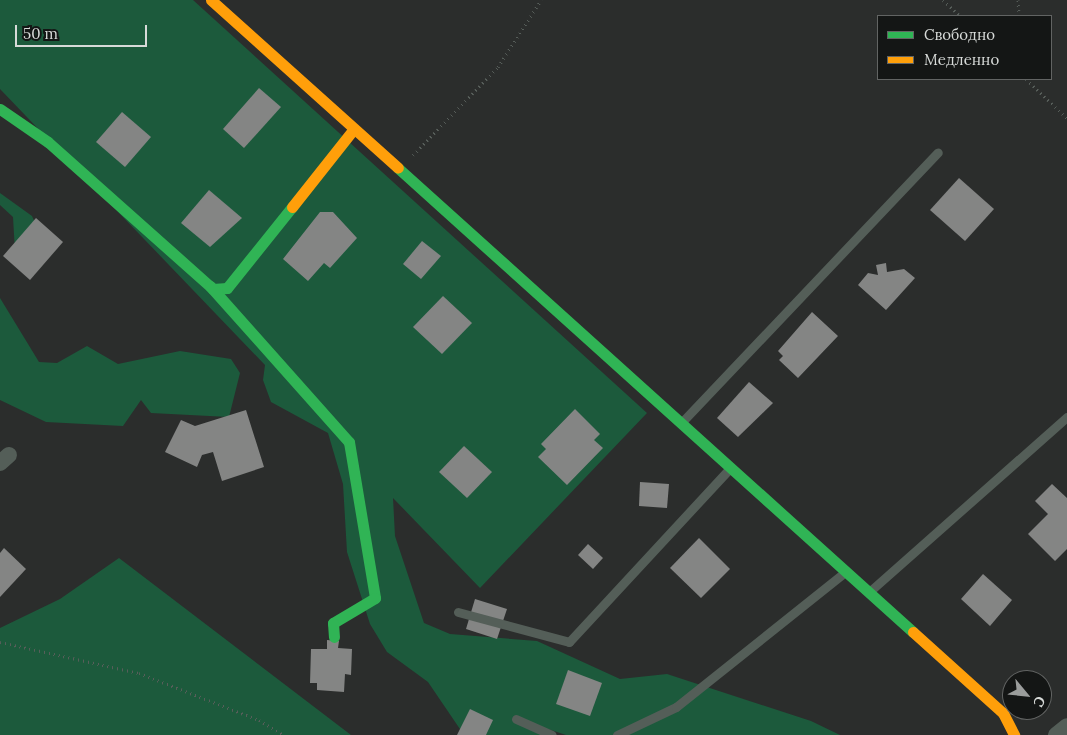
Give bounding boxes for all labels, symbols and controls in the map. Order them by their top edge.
scale bar [18,15,150,47]
legend [877,15,1052,80]
text: 50 m [23,24,58,43]
text: Свободно [924,25,995,44]
text: Медленно [924,50,999,69]
north arrow [1002,670,1052,720]
text: С [1029,693,1050,710]

